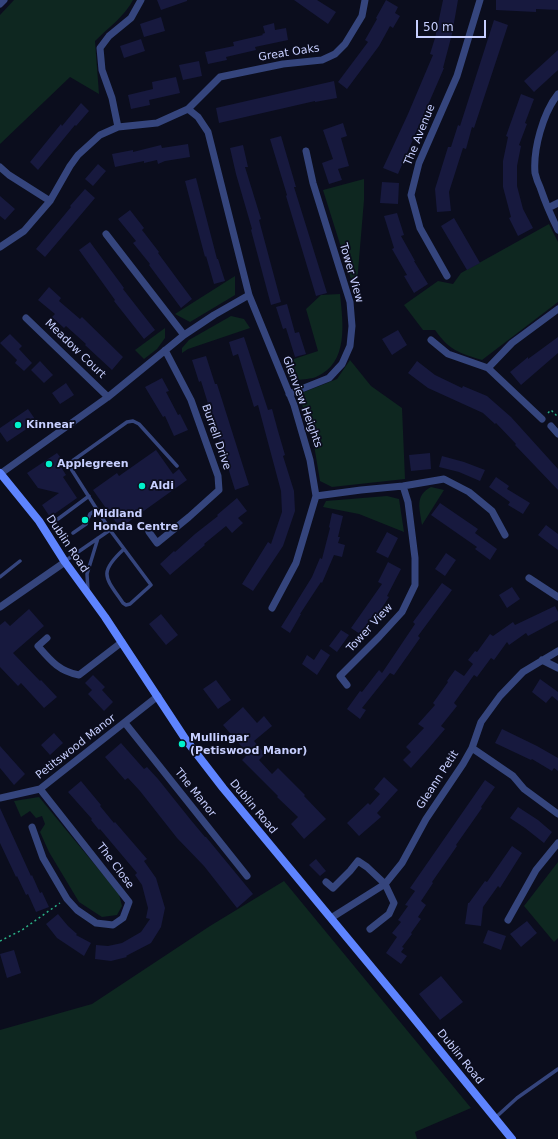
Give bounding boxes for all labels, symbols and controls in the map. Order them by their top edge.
scale bar [418,12,488,38]
text: 50 m [423,20,454,34]
street label: Great Oaks [258,42,320,64]
street label: The Avenue [402,102,438,168]
street label: Tower View [336,242,366,304]
street label: Meadow Court [42,317,108,381]
street label: Glenview Heights [279,355,325,449]
street label: Burrell Drive [199,402,233,472]
place label: Kinnear [26,418,74,432]
marker: Kinnear [13,420,23,430]
place label: Applegreen [57,457,129,471]
marker: Applegreen [44,459,54,469]
place label: Aldi [150,479,174,493]
marker: Aldi [137,481,147,491]
place label: Midland Honda Centre [93,507,178,533]
street label: Dublin Road [43,513,91,575]
marker: Midland Honda Centre [80,515,90,525]
street label: Tower View [344,601,396,655]
street label: Petitswood Manor [33,712,119,782]
place label: Mullingar (Petiswood Manor) [190,731,307,757]
marker: Mullingar (Petiswood Manor) [177,739,187,749]
street label: Gleann Petit [414,748,462,812]
street label: The Manor [171,766,219,820]
street label: Dublin Road [227,777,279,837]
street label: The Close [94,840,136,892]
street label: Dublin Road [434,1027,486,1087]

